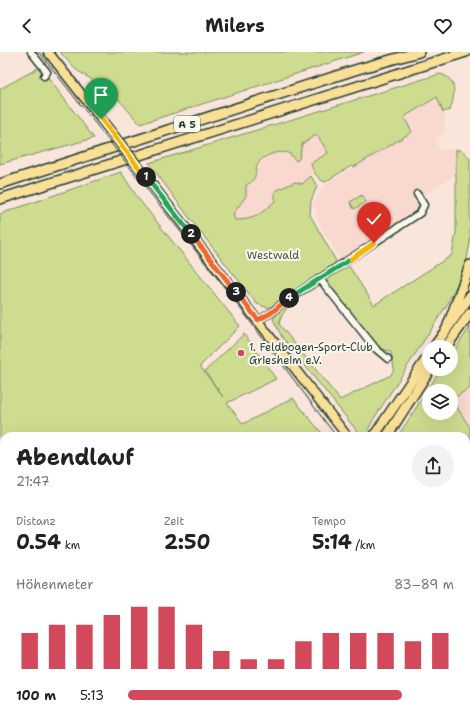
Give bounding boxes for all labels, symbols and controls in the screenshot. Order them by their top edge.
text: Milers [205,14,265,38]
icon: back [16,15,38,37]
icon: heart [432,15,454,37]
pin [84,78,118,119]
icon: arrive [90,84,112,106]
road number: A 5 [174,116,200,132]
pin: 1 [136,167,156,187]
text: 1 [143,169,149,184]
pin [357,202,391,243]
icon: check [363,208,385,230]
pin: 2 [181,224,201,244]
text: 2 [187,226,195,241]
park label: Westwald [247,248,299,263]
pin: 3 [226,282,246,302]
text: 3 [232,284,240,299]
pin: 4 [279,288,299,308]
text: 4 [285,290,293,305]
place label: 1. Feldbogen-Sport-Club Griesheim e.V. [249,340,373,368]
map controls [422,340,458,420]
button: locate [422,340,458,376]
marker: 1. Feldbogen-Sport-Club Griesheim e.V. [236,348,246,358]
button: layers [422,384,458,420]
text: Abendlauf [16,443,134,472]
button: share [412,445,454,487]
text: 21:47 [16,473,50,490]
text: Distanz [16,514,56,529]
text: Zeit [164,514,184,529]
text: Tempo [312,514,346,529]
text: 0.54 [16,529,61,555]
text: 2:50 [164,529,211,555]
text: 5:14 [312,529,352,555]
text: km [61,538,80,553]
text: /km [352,538,375,553]
text: Höhenmeter [16,576,93,593]
text: 83–89 m [394,576,454,593]
text: 100 m [16,687,56,704]
text: 5:13 [80,687,104,704]

